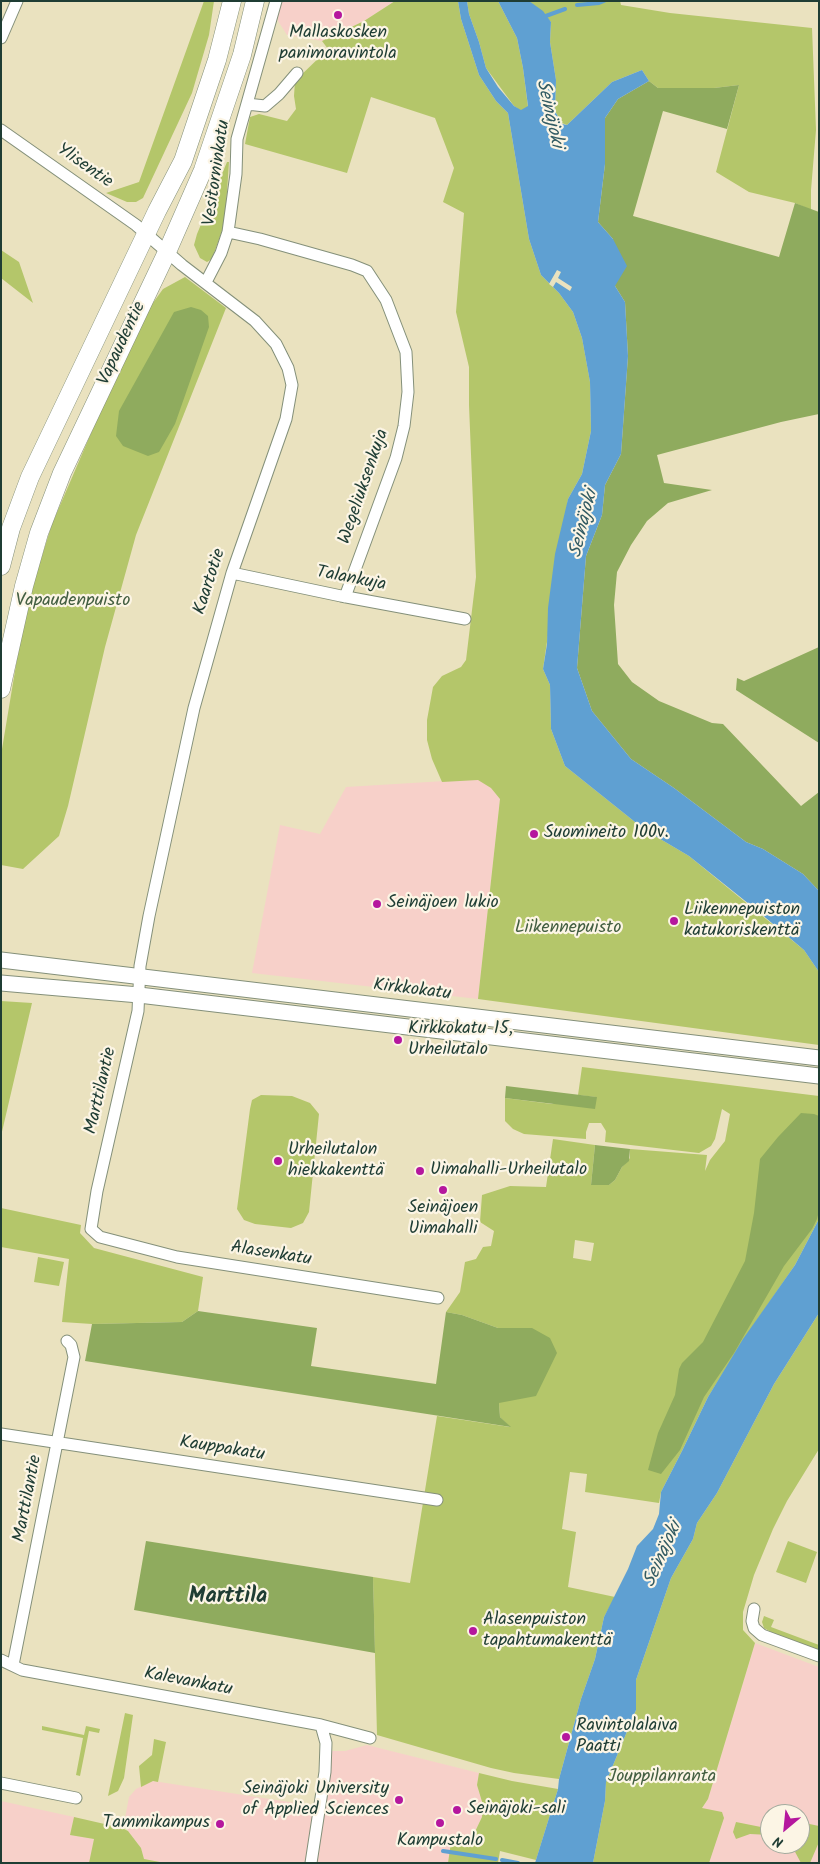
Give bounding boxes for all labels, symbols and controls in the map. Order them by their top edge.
marker: Mallaskosken panimoravintola [332,9,344,21]
place label: Mallaskosken panimoravintola [279,23,397,66]
water label: Seinäjoki [529,78,567,150]
street label: Vesitorninkatu [200,119,236,227]
street label: Ylisentie [52,140,116,194]
street label: Vapaudentie [94,299,152,389]
street label: Wegeliuksenkuja [335,427,395,547]
water label: Seinäjoki [566,488,604,560]
street label: Kaartotie [190,546,232,618]
street label: Talankuja [314,563,388,597]
park label: Vapaudenpuisto [16,591,130,613]
place label: Suomineito 100v. [544,823,669,845]
marker: Suomineito 100v. [528,828,540,840]
place label: Seinäjoen lukio [387,893,499,915]
marker: Seinäjoen lukio [371,898,383,910]
place label: Liikennepuiston katukoriskenttä [684,900,800,942]
marker: Liikennepuiston katukoriskenttä [668,915,680,927]
park label: Liikennepuisto [515,918,621,940]
street label: Kirkkokatu [372,976,452,1006]
place label: Kirkkokatu 15, Urheilutalo [408,1019,513,1062]
marker: Kirkkokatu 15, Urheilutalo [392,1034,404,1046]
street label: Marttilantie [82,1045,122,1137]
place label: Urheilutalon hiekkakenttä [288,1140,384,1182]
marker: Urheilutalon hiekkakenttä [272,1155,284,1167]
place label: Uimahalli-Urheilutalo [430,1160,587,1182]
marker: Uimahalli-Urheilutalo [414,1165,426,1177]
marker: Seinäjoen Uimahalli [437,1184,449,1196]
place label: Seinäjoen Uimahalli [408,1198,478,1240]
street label: Alasenkatu [229,1238,313,1272]
street label: Kauppakatu [178,1433,266,1467]
street label: Marttilantie [10,1453,48,1545]
water label: Seinäjoki [640,1519,688,1591]
district label: Marttila [189,1585,267,1611]
place label: Alasenpuiston tapahtumakenttä [483,1610,612,1652]
marker: Alasenpuiston tapahtumakenttä [467,1625,479,1637]
street label: Kalevankatu [142,1664,234,1702]
place label: Ravintolalaiva Paatti [576,1716,678,1758]
marker: Ravintolalaiva Paatti [560,1731,572,1743]
park label: Jouppilanranta [608,1767,716,1789]
place label: Seinäjoki University of Applied Sciences [242,1779,389,1822]
marker: Seinäjoki University of Applied Sciences [393,1794,405,1806]
place label: Seinäjoki-sali [467,1799,566,1821]
marker: Seinäjoki-sali [451,1804,463,1816]
north arrow [760,1804,810,1854]
place label: Tammikampus [103,1813,210,1835]
marker: Kampustalo [434,1817,446,1829]
marker: Tammikampus [214,1818,226,1830]
text: N [769,1830,787,1853]
place label: Kampustalo [397,1831,483,1853]

